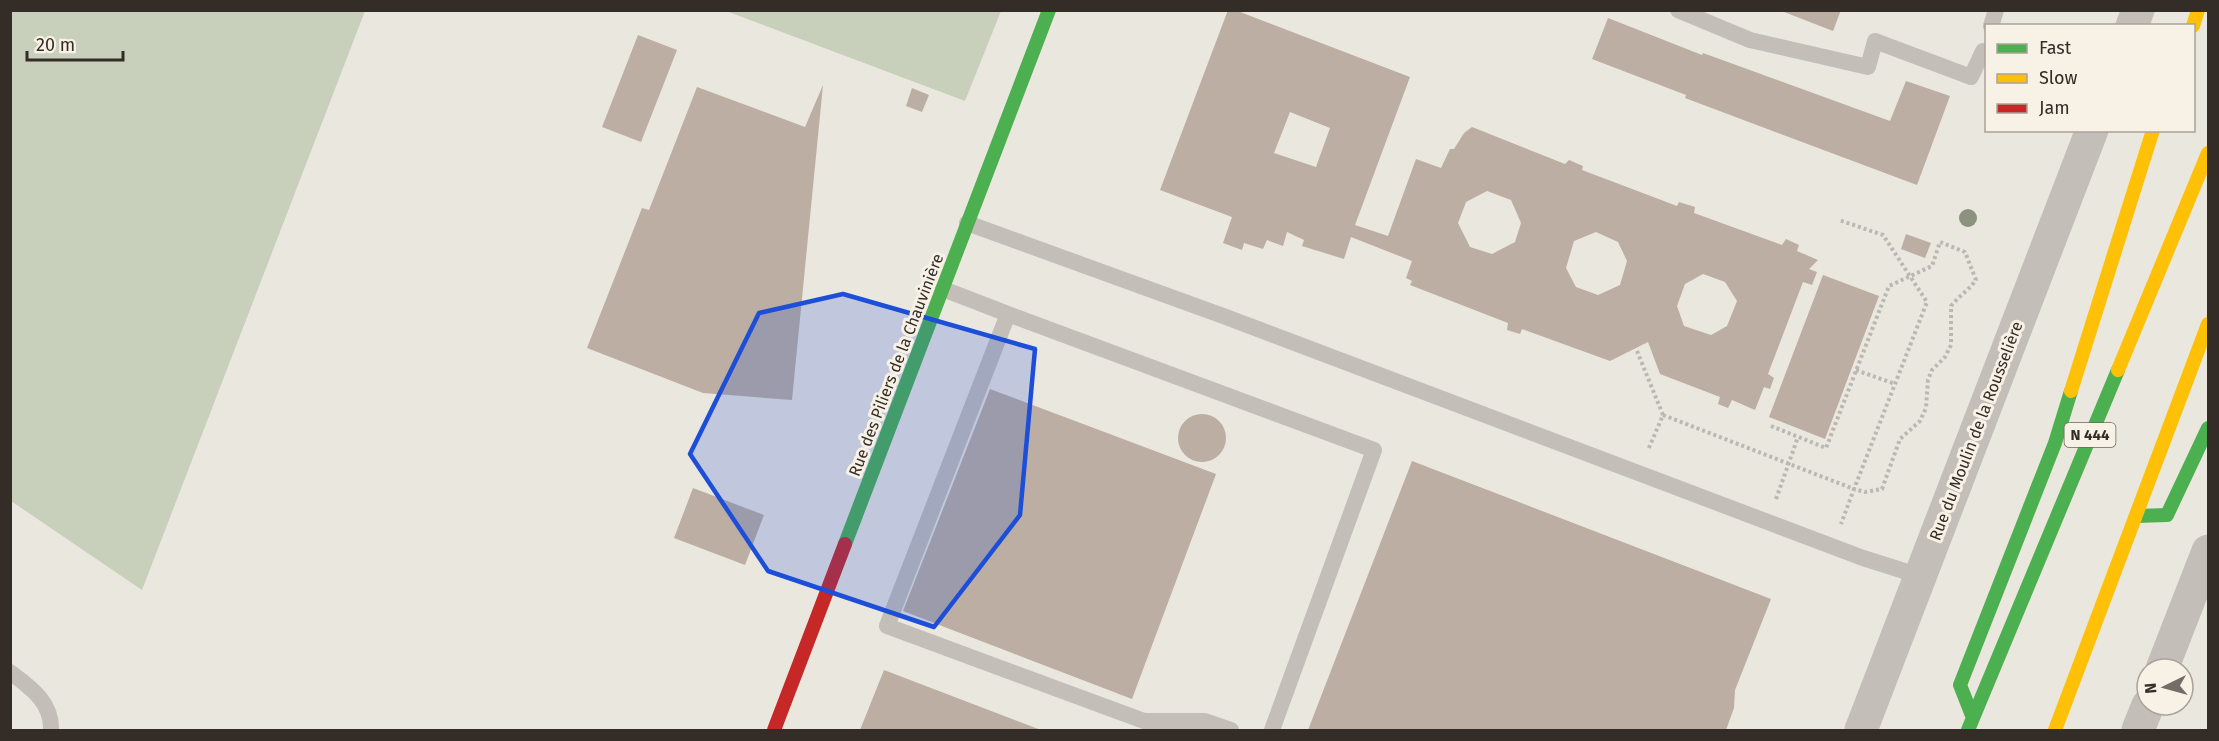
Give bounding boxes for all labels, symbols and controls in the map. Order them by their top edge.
scale bar [27,24,123,62]
legend [1985,24,2195,132]
text: 20 m [36,34,75,56]
text: Fast [2039,37,2072,59]
text: Slow [2039,67,2078,89]
text: Jam [2039,97,2070,119]
street label: Rue des Piliers de la Chauvinière [845,251,947,479]
street label: Rue du Moulin de la Rousselière [1925,319,2027,543]
road number: N 444 [2064,423,2116,447]
north arrow [2135,657,2195,717]
text: N [2141,682,2160,694]

